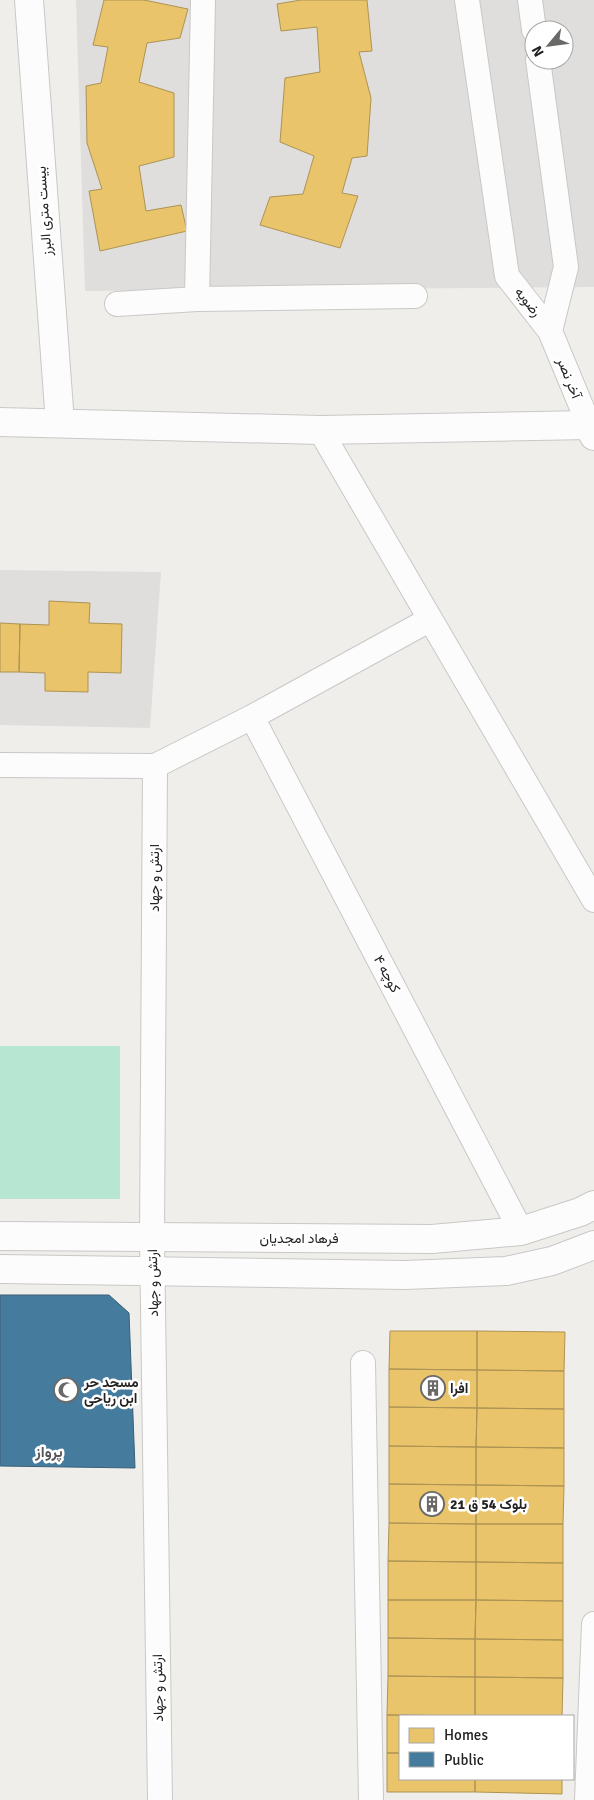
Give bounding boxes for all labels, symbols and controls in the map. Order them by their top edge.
north arrow [524,20,574,70]
text: N [528,43,548,59]
street label: بیست متری البرز [32,165,56,258]
street label: رضویه [511,284,545,320]
street label: آخر نصر [553,354,586,403]
street label: ارتش و جهاد [146,844,163,912]
street label: کوچه ۴ [369,952,404,996]
street label: فرهاد امجدیان [259,1230,339,1247]
street label: ارتش و جهاد [144,1249,162,1317]
place label: مسجد حر ابن ریاحی [83,1374,139,1407]
building icon: افرا [420,1375,446,1401]
mosque icon: مسجد حر ابن ریاحی [53,1377,79,1403]
place label: افرا [450,1380,468,1397]
district label: پرواز [34,1443,63,1462]
building icon: بلوک 54 ق 21 [419,1491,445,1517]
place label: بلوک 54 ق 21 [450,1496,527,1513]
street label: ارتش و جهاد [149,1654,167,1722]
legend [399,1715,574,1780]
text: Homes [444,1726,488,1744]
text: Public [444,1751,484,1769]

